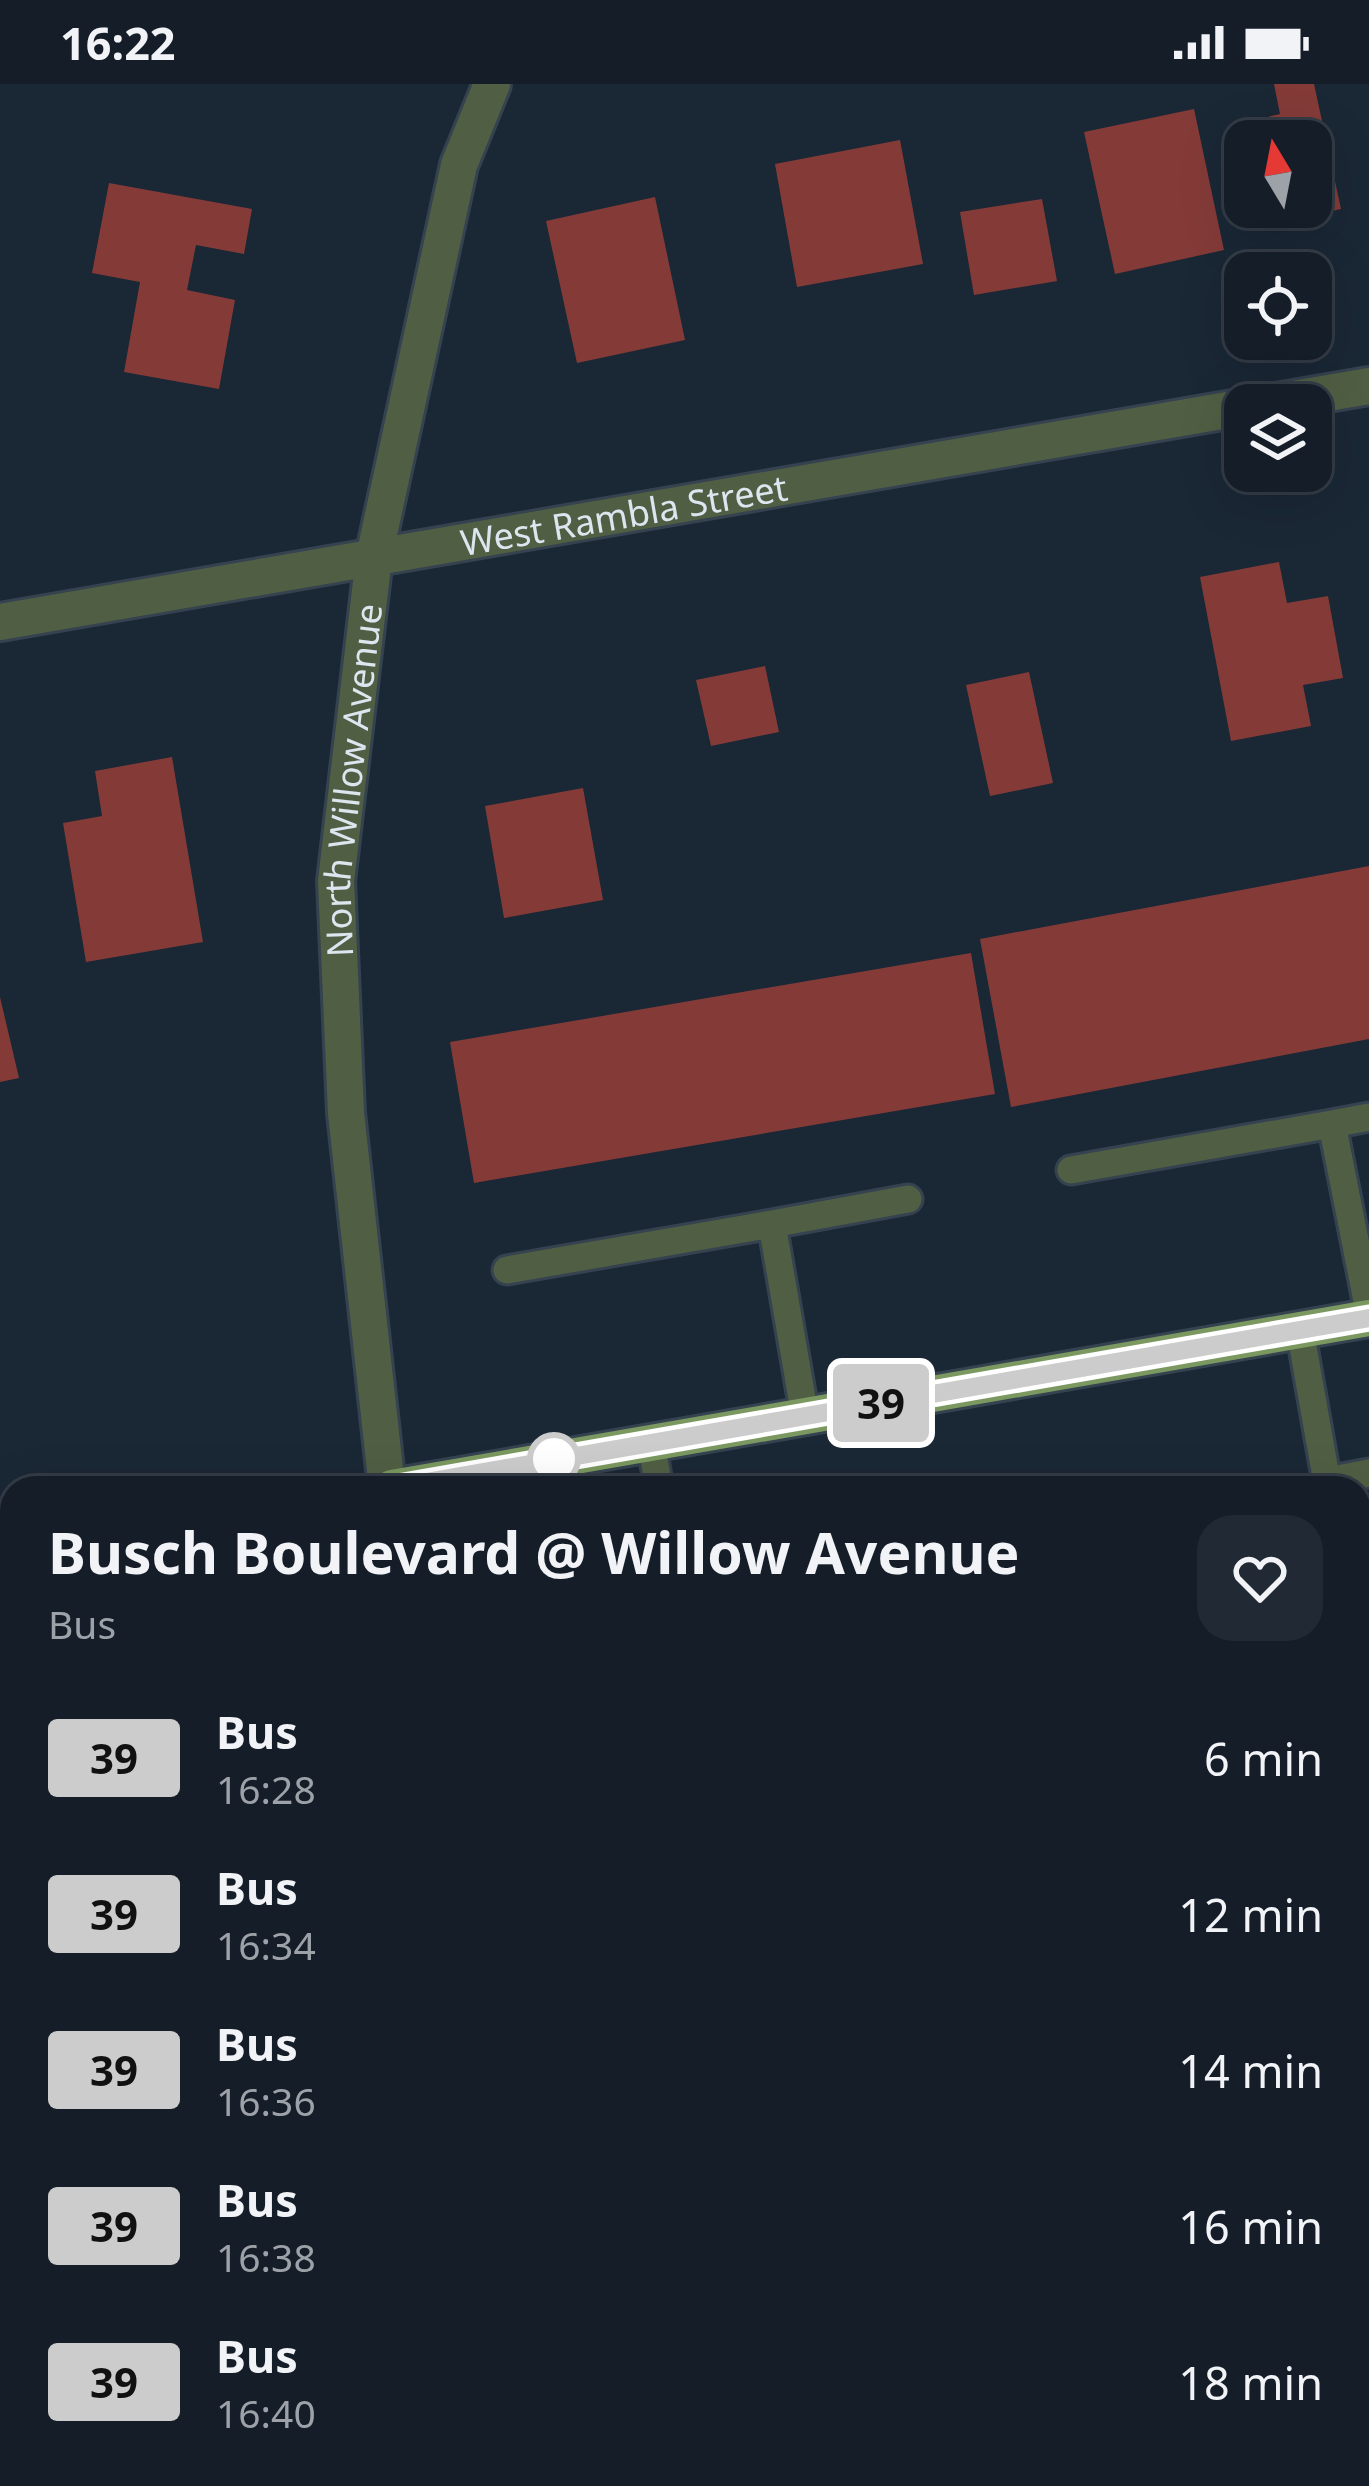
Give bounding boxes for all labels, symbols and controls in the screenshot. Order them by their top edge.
text: 16:22 [60,12,176,73]
north arrow [1224,120,1332,228]
map controls [1224,120,1332,492]
button: locate [1224,252,1332,360]
button: layers [1224,384,1332,492]
street label: West Rambla Street [457,462,791,567]
street label: North Willow Avenue [311,601,393,958]
line badge: 39 [827,1364,935,1442]
text: 39 [857,1374,905,1431]
unlabelled marker [529,1434,579,1484]
text: Busch Boulevard @ Willow Avenue [48,1513,1020,1591]
button: heart [1197,1515,1323,1641]
text: Bus [48,1597,116,1650]
text: Bus [216,1701,298,1762]
text: 6 min [1204,1728,1323,1789]
text: 39 [90,1729,138,1786]
text: 16:28 [216,1762,316,1815]
text: Bus [216,1857,298,1918]
text: 12 min [1178,1884,1323,1945]
text: 39 [90,1885,138,1942]
text: 16:34 [216,1918,316,1971]
text: Bus [216,2013,298,2074]
text: 14 min [1178,2040,1323,2101]
text: 39 [90,2041,138,2098]
text: 16:36 [216,2074,316,2127]
text: Bus [216,2169,298,2230]
text: 16 min [1178,2196,1323,2257]
text: 39 [90,2197,138,2254]
text: 16:38 [216,2230,316,2283]
text: Bus [216,2325,298,2386]
text: 18 min [1178,2352,1323,2413]
text: 39 [90,2353,138,2410]
text: 16:40 [216,2386,316,2439]

